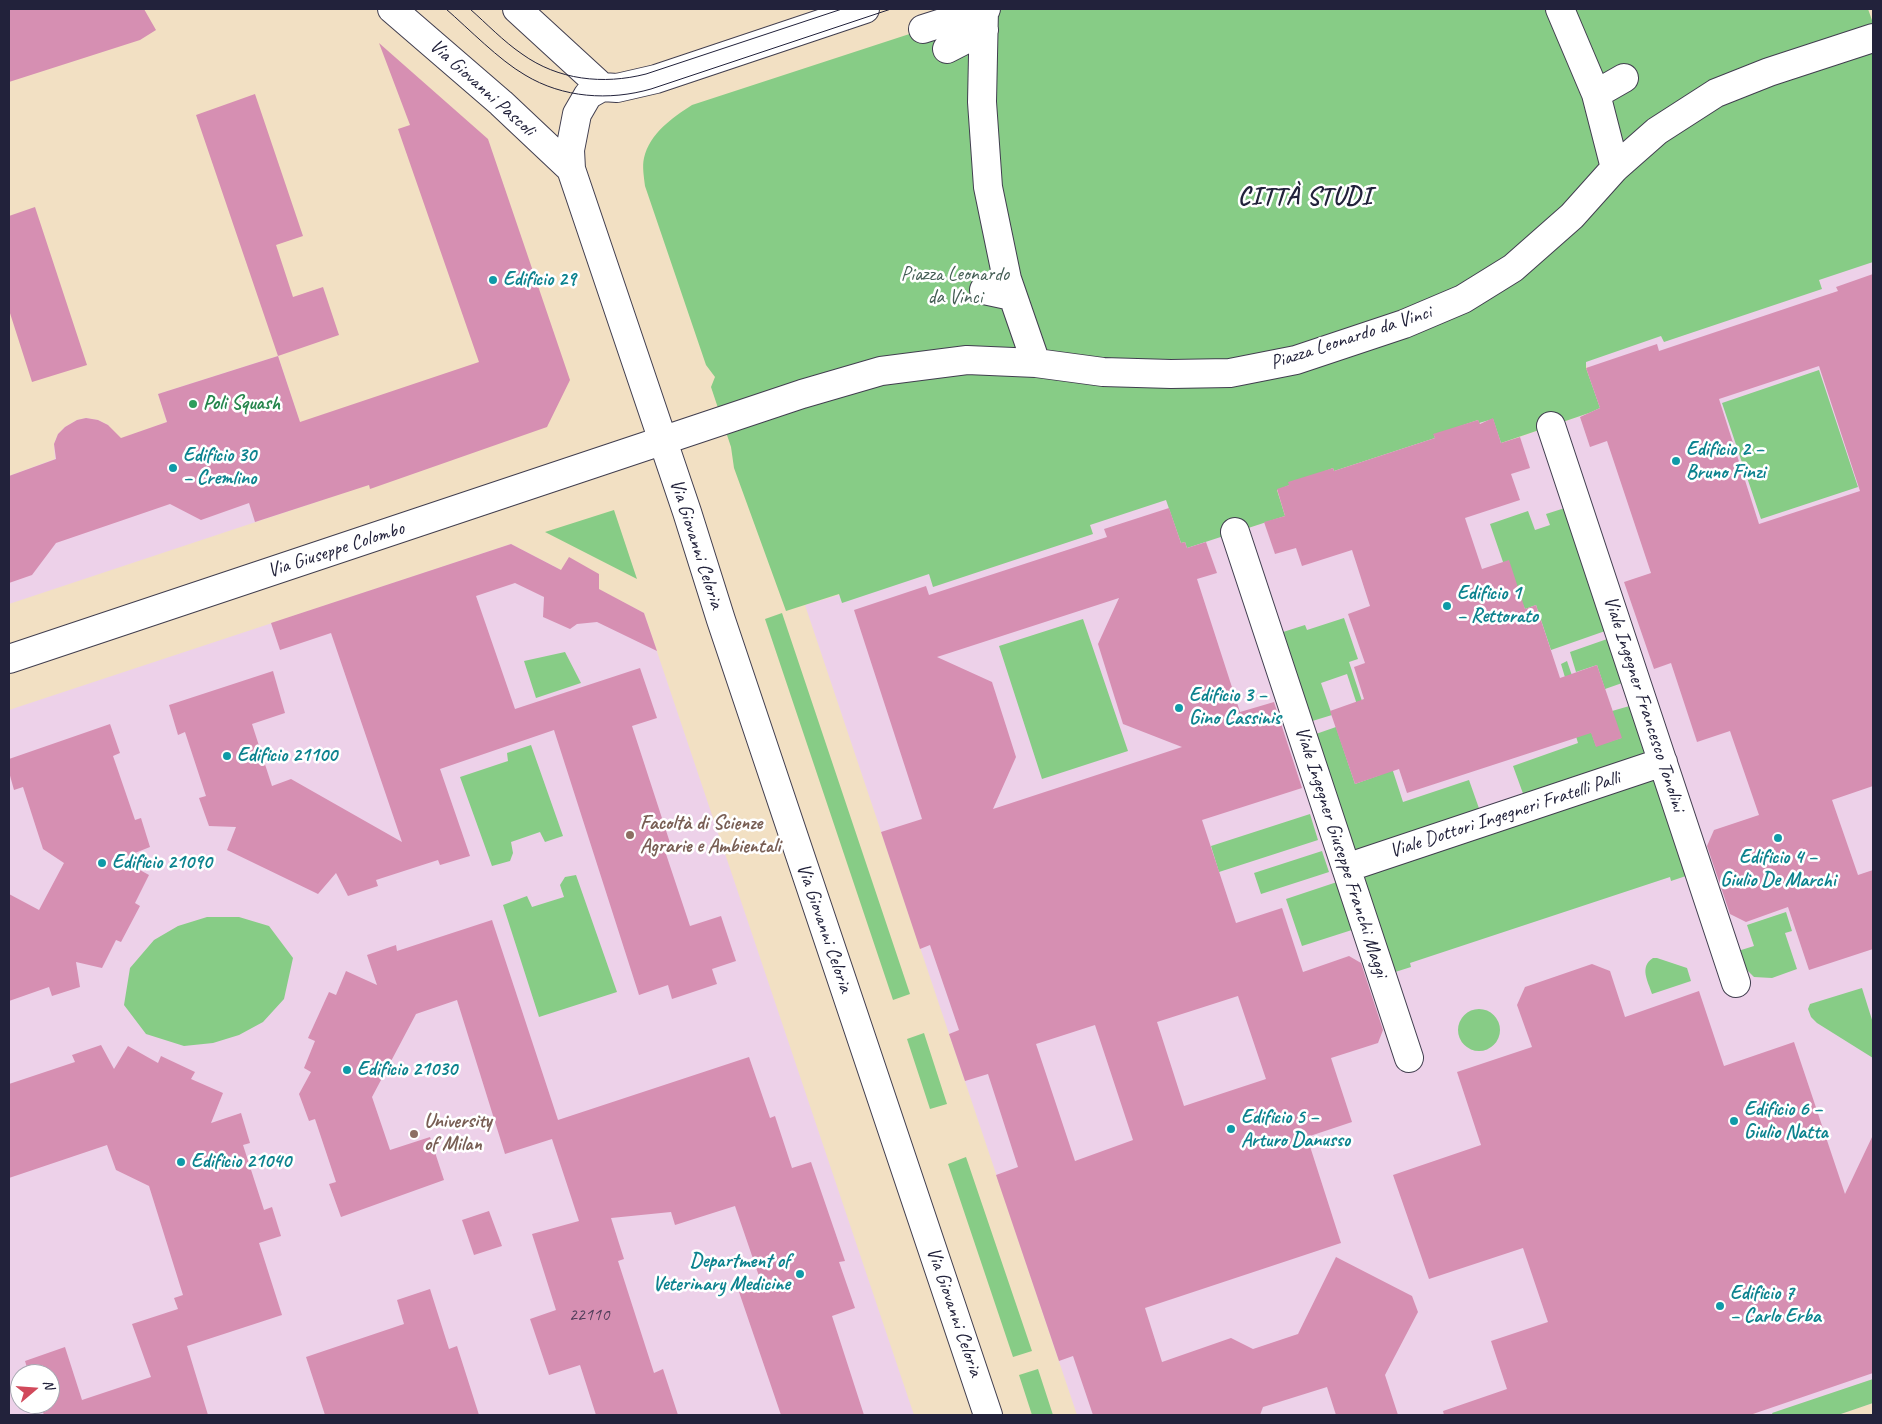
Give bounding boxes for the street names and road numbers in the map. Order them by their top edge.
street label: Via Giovanni Pascoli [424,34,540,142]
street label: Piazza Leonardo da Vinci [1267,301,1435,375]
street label: Via Giovanni Celoria [664,476,728,612]
street label: Via Giuseppe Colombo [265,517,407,583]
street label: Viale Ingegner Francesco Tonolini [1598,593,1690,815]
street label: Viale Ingegner Giuseppe Franchi Maggi [1289,724,1393,980]
street label: Viale Dottori Ingegneri Fratelli Palli [1387,766,1623,864]
street label: Via Giovanni Celoria [791,860,857,996]
street label: Via Giovanni Celoria [921,1244,987,1380]

